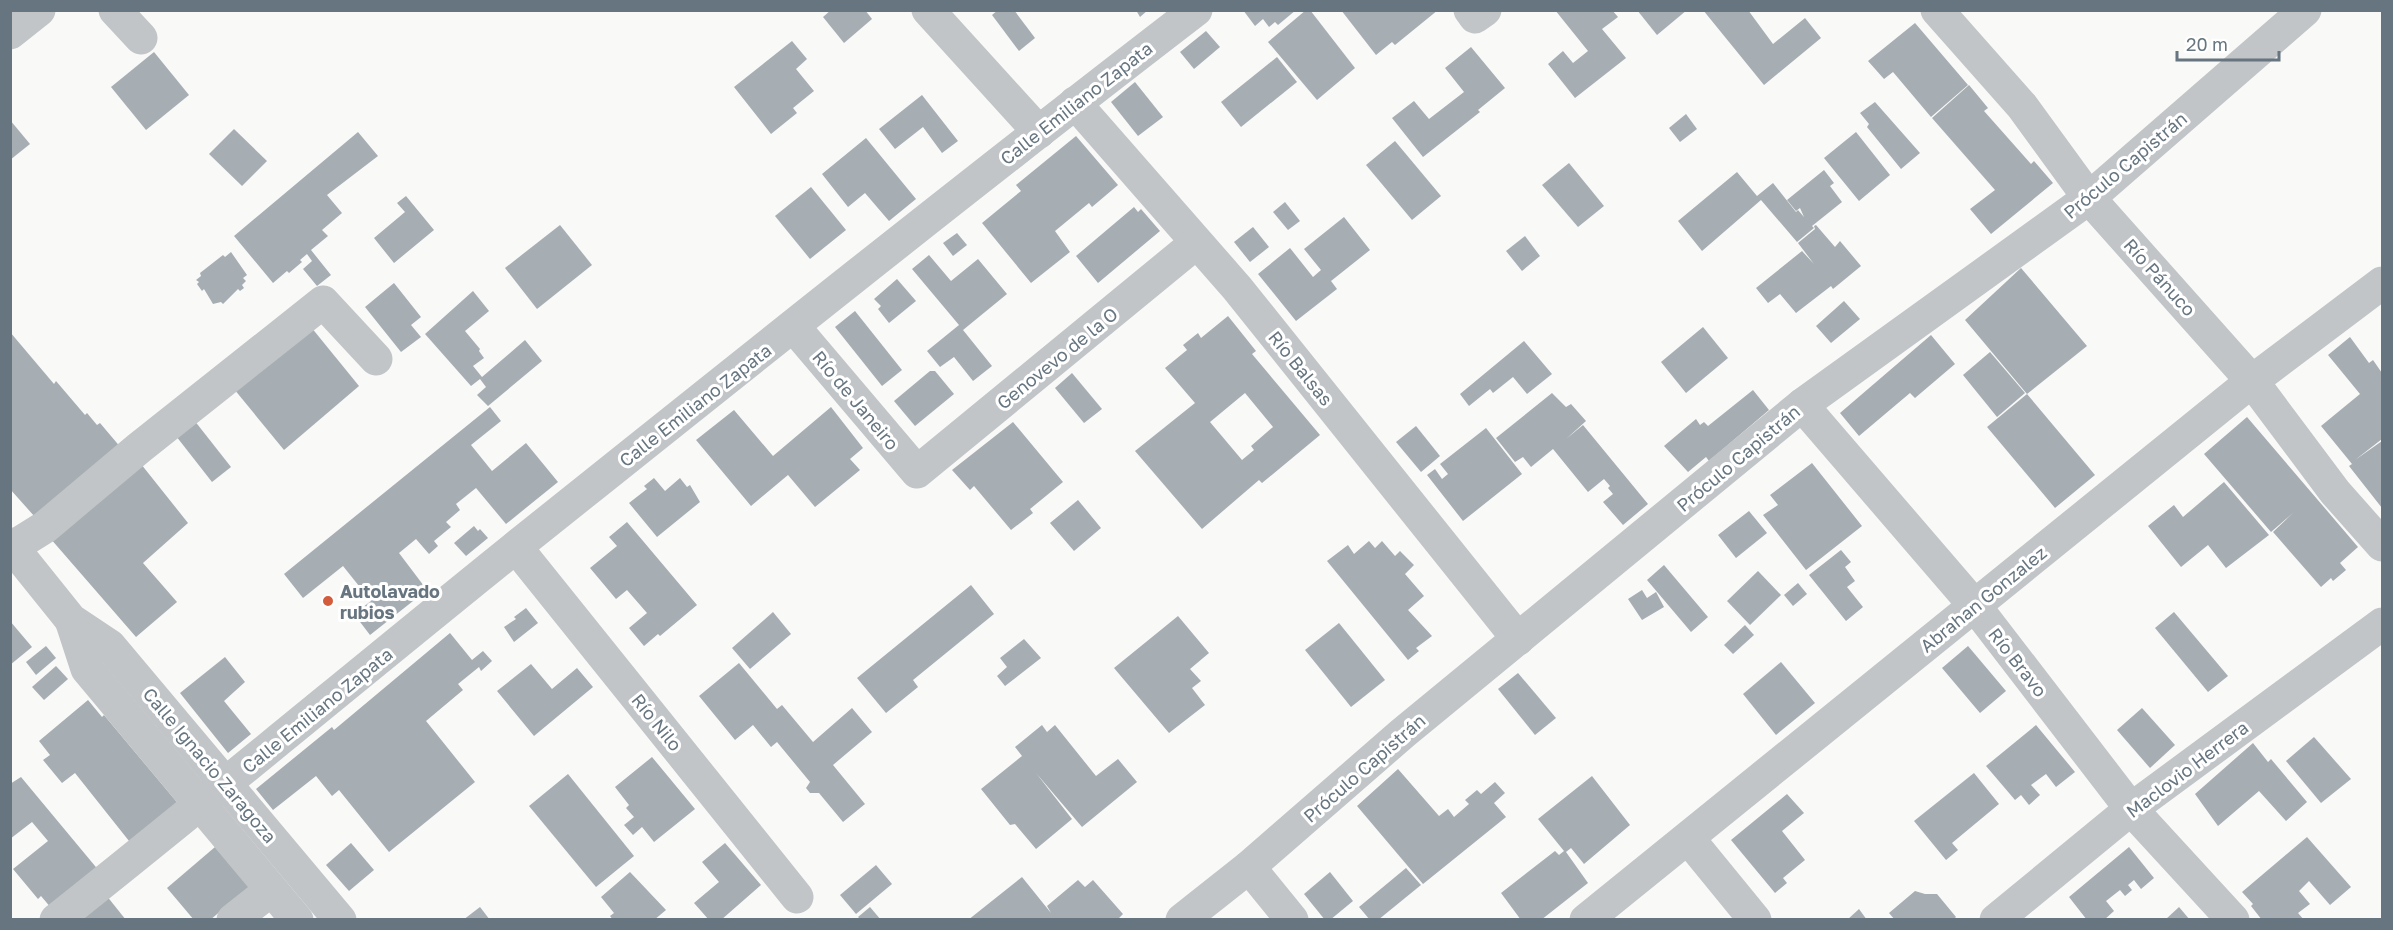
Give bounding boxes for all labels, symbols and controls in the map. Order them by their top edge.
scale bar [2177,24,2279,62]
text: 20 m [2186,33,2228,55]
street label: Calle Emiliano Zapata [996,37,1156,169]
street label: Próculo Capistrán [2059,107,2191,223]
street label: Río Pánuco [2119,234,2201,320]
street label: Genovevo de la O [992,302,1122,414]
street label: Río Balsas [1264,326,1338,410]
street label: Calle Emiliano Zapata [615,339,775,471]
street label: Río de Janeiro [808,346,904,454]
street label: Próculo Capistrán [1672,400,1804,516]
street label: Abrahan Gonzalez [1915,541,2051,657]
place label: Autolavado rubios [340,580,440,623]
marker: Autolavado rubios [321,594,335,608]
street label: Río Bravo [1984,623,2052,701]
street label: Calle Emiliano Zapata [237,643,397,777]
street label: Calle Ignacio Zaragoza [139,683,281,847]
street label: Río Nilo [627,689,687,755]
street label: Próculo Capistrán [1299,709,1429,827]
street label: Maclovio Herrera [2122,716,2252,822]

